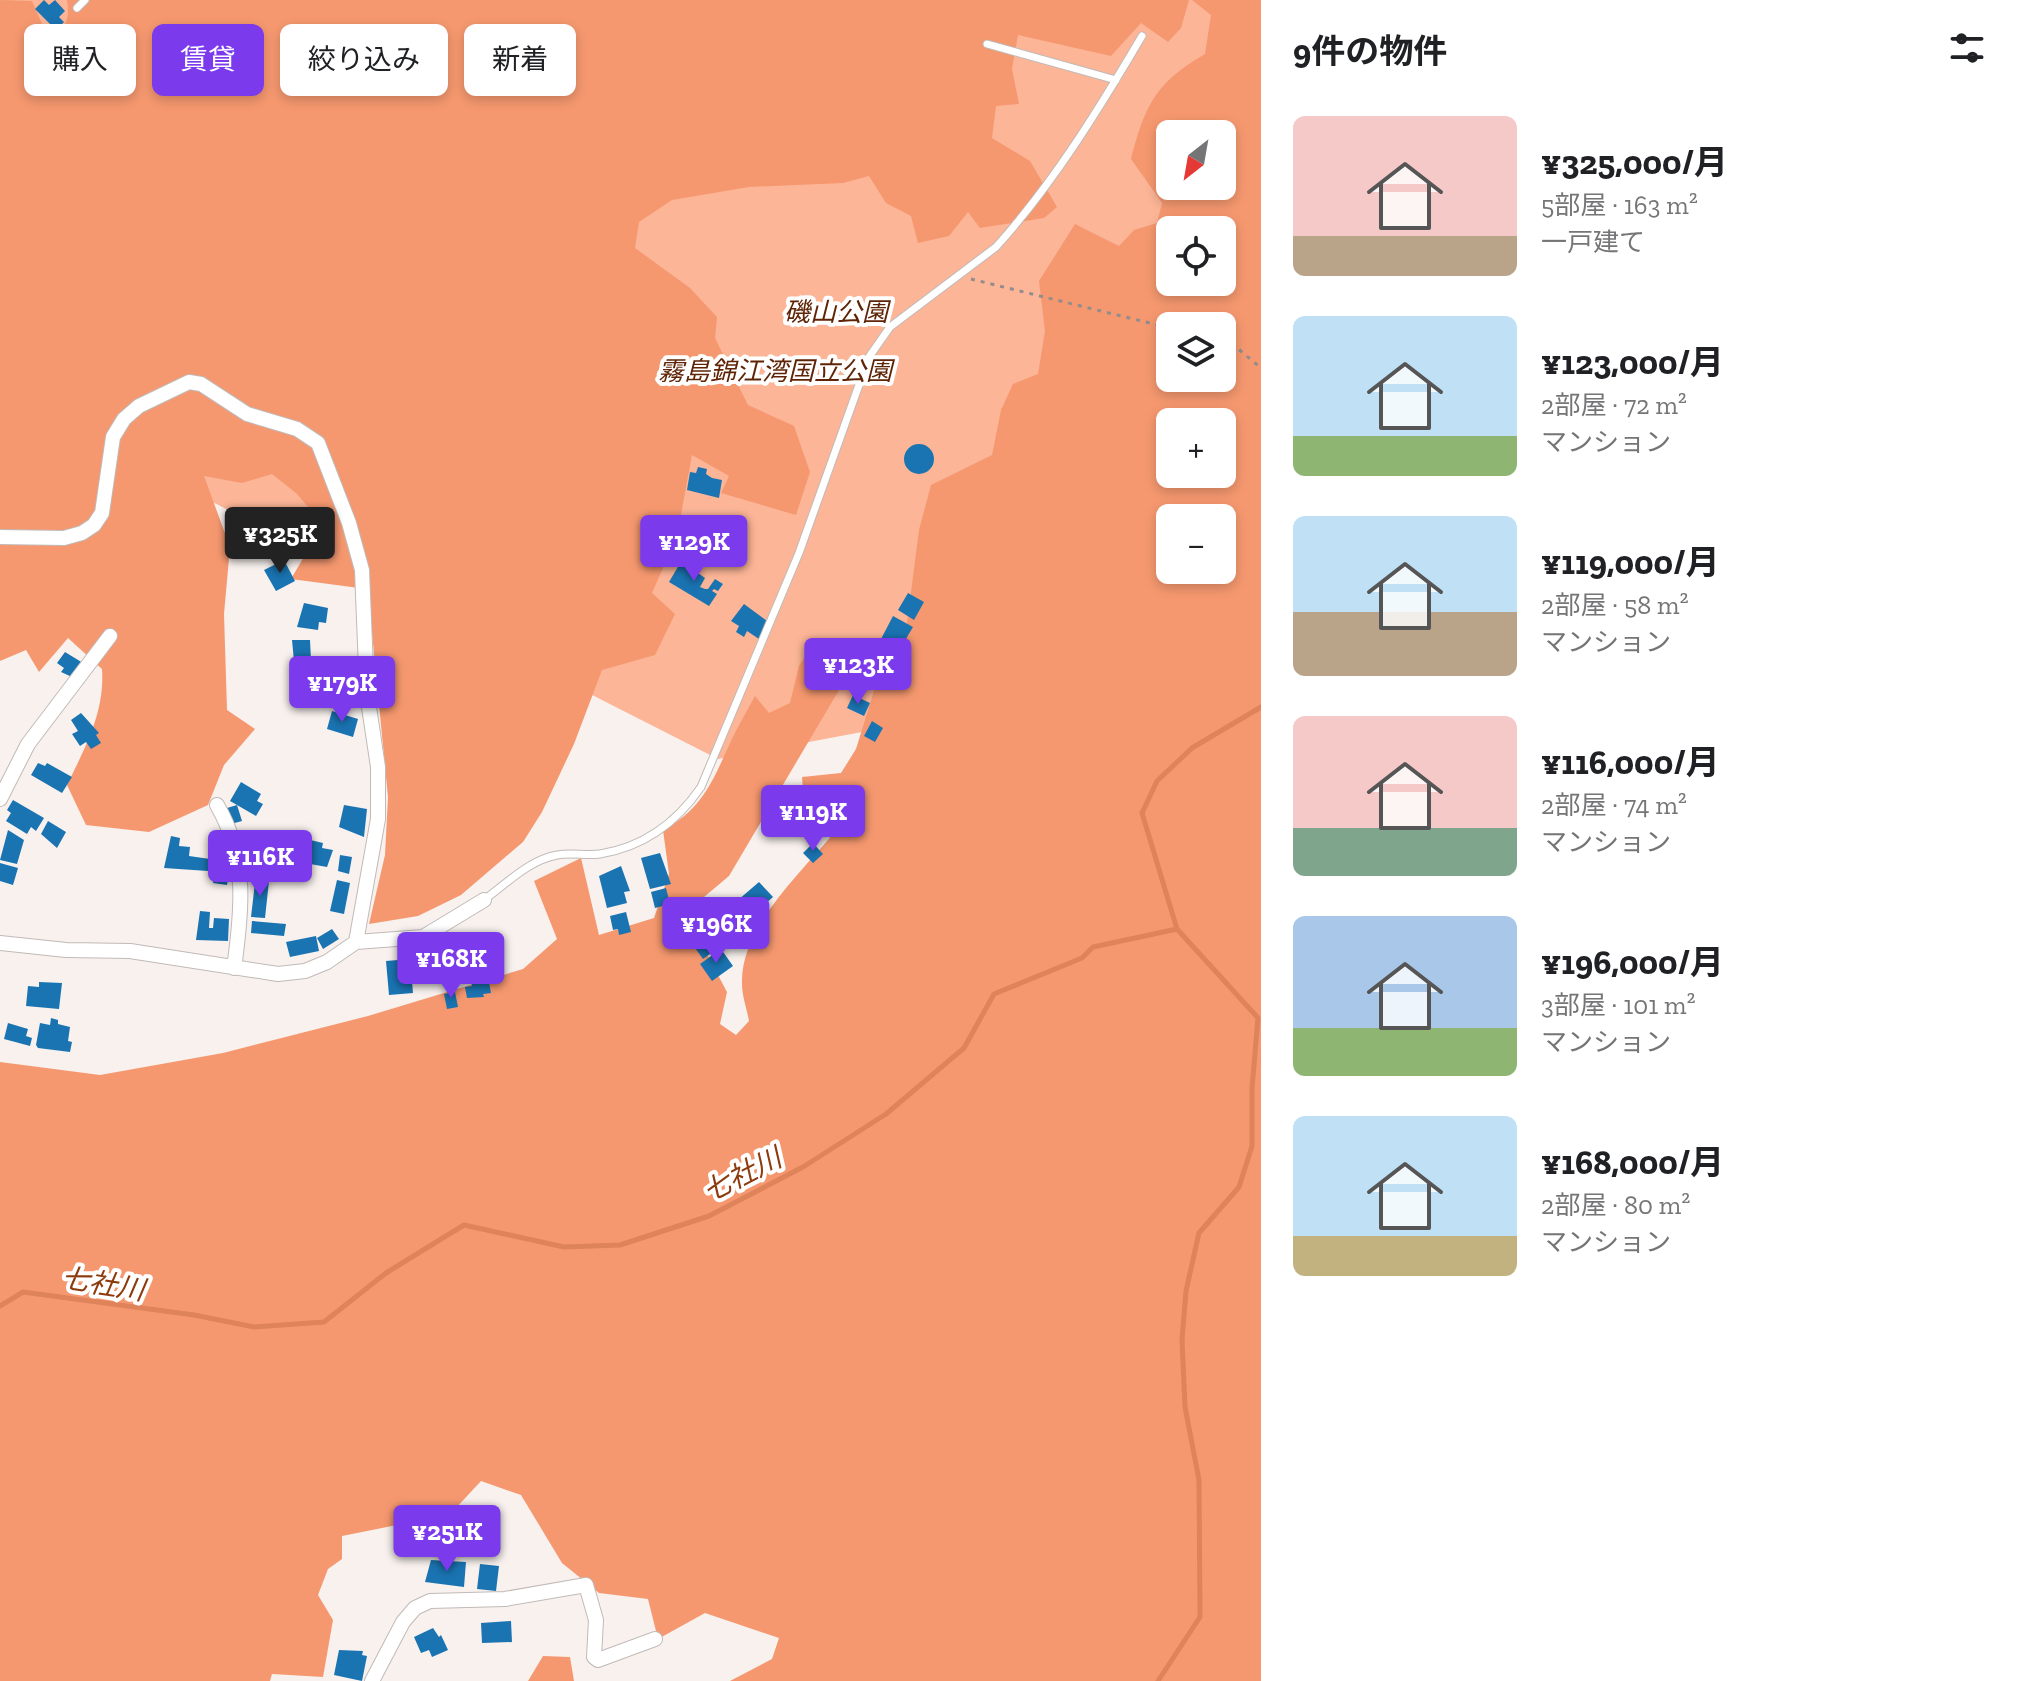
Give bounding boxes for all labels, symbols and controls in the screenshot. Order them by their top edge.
chip: 購入 [24,24,136,96]
chip: 賃貸 [152,24,264,96]
chip: 絞り込み [280,24,448,96]
chip: 新着 [464,24,576,96]
icon: filters [1945,26,1989,70]
text: 9件の物件 [1293,31,1447,72]
north arrow [1156,120,1236,200]
map controls [1156,120,1236,584]
text: ¥325,000/月 [1541,142,1728,183]
icon: home [1357,148,1453,244]
text: 5部屋 · 163 m² [1541,189,1698,221]
button: locate [1156,216,1236,296]
text: 一戸建て [1541,226,1645,258]
park label: 磯山公園 [784,296,892,328]
button: layers [1156,312,1236,392]
text: ¥123,000/月 [1541,342,1724,383]
icon: home [1357,348,1453,444]
park label: 霧島錦江湾国立公園 [658,355,896,387]
text: 2部屋 · 72 m² [1541,389,1687,421]
button: + [1156,408,1236,488]
text: マンション [1541,426,1671,458]
button: − [1156,504,1236,584]
pin: ¥325K [224,507,336,575]
pin: ¥129K [638,515,750,583]
text: ¥325K [243,517,317,549]
text: ¥129K [658,525,730,557]
text: ¥119,000/月 [1541,542,1720,583]
icon: home [1357,548,1453,644]
text: 2部屋 · 58 m² [1541,589,1689,621]
text: マンション [1541,626,1671,658]
pin: ¥123K [802,638,914,706]
text: ¥123K [822,648,894,680]
pin: ¥179K [286,656,398,724]
text: ¥179K [307,666,377,698]
text: ¥116,000/月 [1541,742,1720,783]
icon: home [1357,748,1453,844]
pin: ¥119K [757,785,869,853]
text: 2部屋 · 74 m² [1541,789,1687,821]
text: ¥119K [779,795,847,827]
text: マンション [1541,826,1671,858]
pin: ¥116K [204,830,316,898]
text: ¥116K [226,840,294,872]
pin: ¥196K [660,897,772,965]
text: ¥196K [680,907,752,939]
pin: ¥168K [395,932,507,1000]
text: ¥168K [415,942,487,974]
text: ¥196,000/月 [1541,942,1724,983]
icon: home [1357,948,1453,1044]
text: 3部屋 · 101 m² [1541,989,1696,1021]
text: マンション [1541,1026,1671,1058]
water label: 七社川 [697,1140,790,1209]
text: ¥168,000/月 [1541,1142,1724,1183]
icon: home [1357,1148,1453,1244]
text: 2部屋 · 80 m² [1541,1189,1690,1221]
text: マンション [1541,1226,1671,1258]
water label: 七社川 [59,1261,150,1307]
pin: ¥251K [391,1505,503,1573]
text: ¥251K [411,1515,483,1547]

